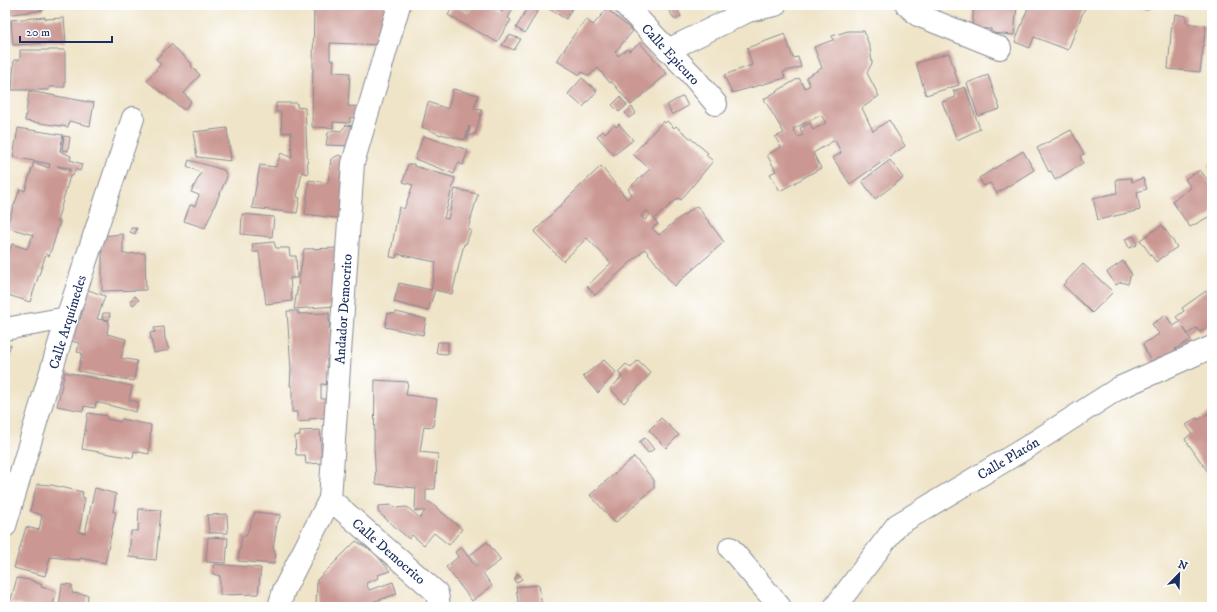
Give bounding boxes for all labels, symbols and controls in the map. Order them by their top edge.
scale bar [20,18,112,44]
street label: Calle Epicuro [637,20,703,89]
text: 20 m [26,25,50,40]
street label: Andador Democrito [331,253,357,365]
street label: Calle Arquímedes [45,273,91,372]
street label: Calle Platón [974,433,1043,484]
street label: Calle Democrito [348,515,429,589]
north arrow [1159,554,1199,594]
text: N [1176,558,1189,574]

